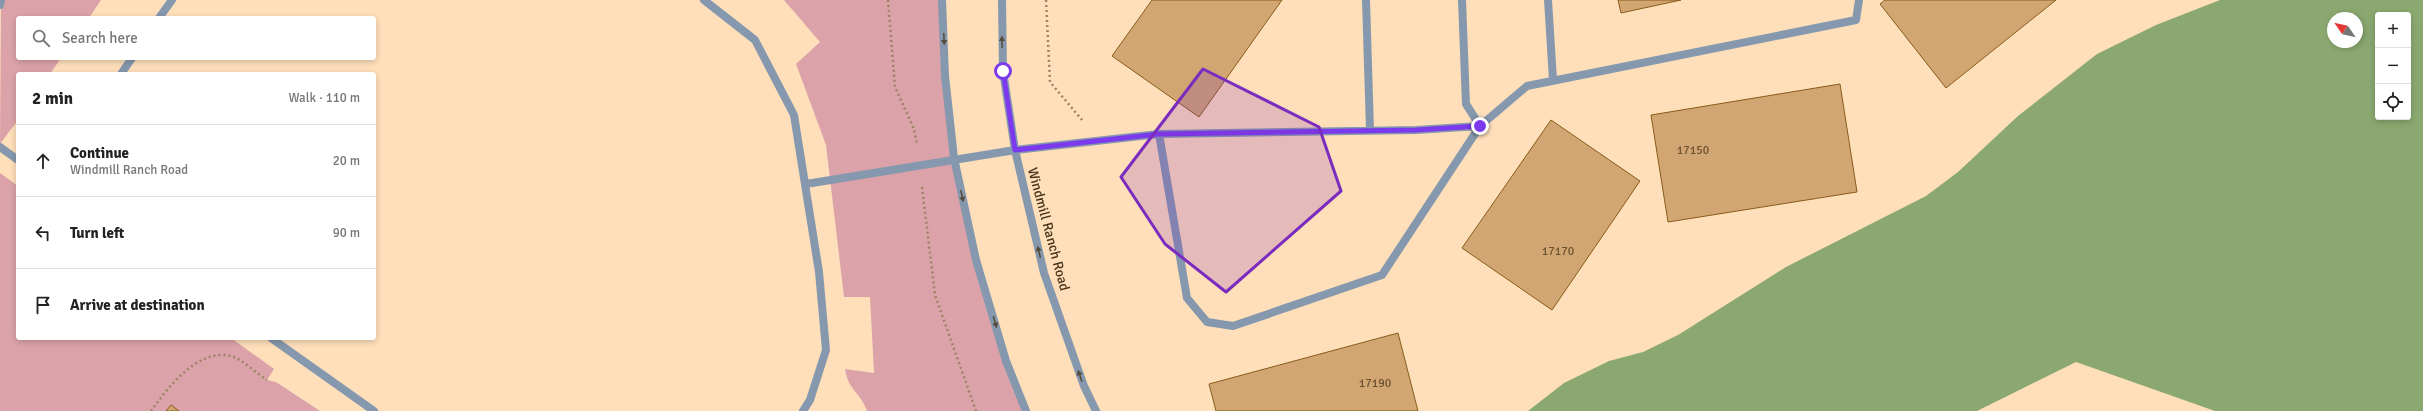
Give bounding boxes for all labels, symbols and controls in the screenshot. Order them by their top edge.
north arrow [2327,12,2363,48]
map controls [2375,12,2411,120]
button: + [2375,12,2411,48]
search box [16,16,376,60]
icon: search [30,27,52,49]
text: Search here [62,29,138,47]
one-way arrow [940,33,947,45]
one-way arrow [999,35,1005,48]
button: − [2375,48,2411,84]
route start [994,62,1012,80]
button: locate [2375,84,2411,120]
text: 2 min [32,88,73,109]
text: Walk · 110 m [289,90,360,106]
route end [1471,117,1489,135]
house number: 17150 [1677,143,1709,158]
text: Continue [70,144,129,162]
icon: ahead [32,150,54,172]
text: 20 m [333,153,360,169]
text: Windmill Ranch Road [70,162,188,178]
street label: Windmill Ranch Road [1024,166,1073,293]
one-way arrow [960,190,966,203]
icon: left [32,222,54,244]
text: Turn left [70,224,124,242]
text: 90 m [333,225,360,241]
house number: 17170 [1542,244,1574,259]
one-way arrow [1036,246,1042,258]
icon: arrive [32,294,54,316]
text: Arrive at destination [70,296,205,314]
one-way arrow [992,316,998,329]
one-way arrow [1077,369,1083,381]
house number: 17190 [1359,376,1391,391]

